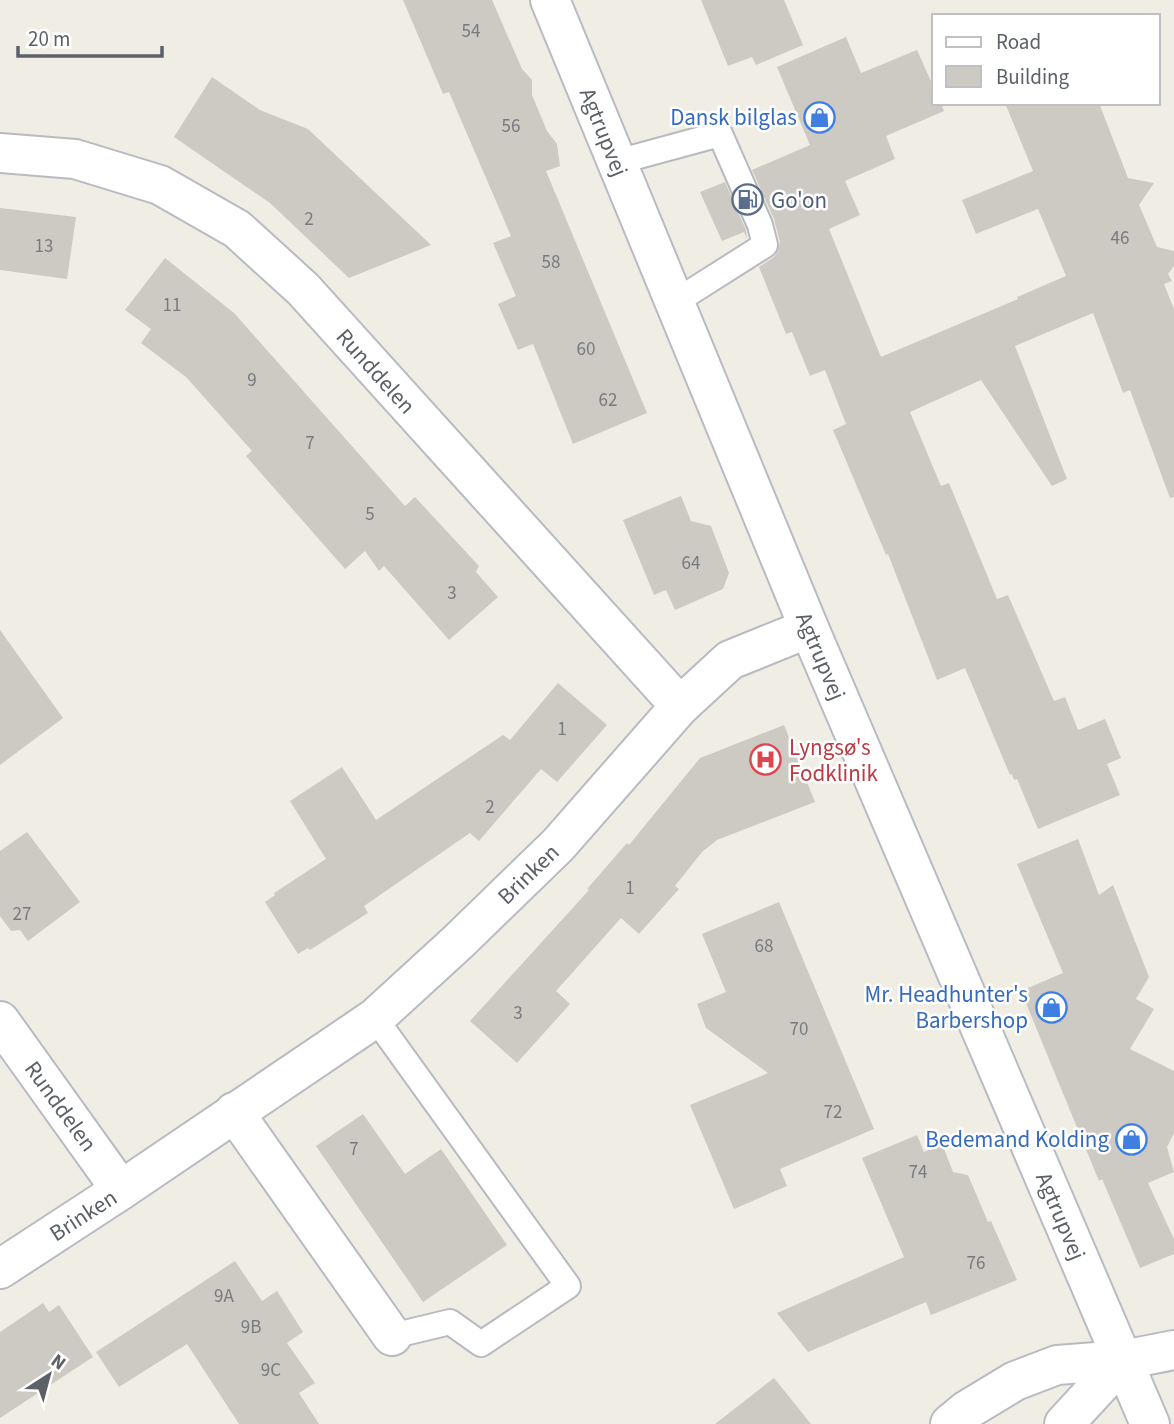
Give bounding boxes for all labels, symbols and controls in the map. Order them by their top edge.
scale bar [18,14,161,58]
legend [932,14,1160,105]
house number: 54 [462,18,480,45]
text: 20 m [28,24,70,54]
text: Road [996,27,1041,57]
text: Building [996,62,1070,92]
street label: Agtrupvej [571,83,636,181]
shop icon: Dansk bilglas [803,100,837,134]
place label: Dansk bilglas [670,101,797,134]
house number: 56 [502,113,520,140]
fuel station icon: Go'on [731,183,765,217]
place label: Go'on [771,184,827,217]
house number: 2 [304,206,314,233]
house number: 46 [1111,225,1129,252]
house number: 13 [35,233,53,260]
house number: 58 [542,249,560,276]
house number: 11 [163,292,181,319]
street label: Runddelen [328,321,423,421]
house number: 60 [577,336,595,363]
house number: 9 [247,367,257,394]
house number: 62 [599,387,617,414]
house number: 7 [305,430,315,457]
house number: 5 [365,501,375,528]
house number: 64 [682,550,700,577]
house number: 3 [447,580,457,607]
street label: Agtrupvej [787,607,854,705]
house number: 1 [557,716,567,743]
place label: Lyngsø's Fodklinik [789,731,878,790]
hospital icon: Lyngsø's Fodklinik [749,743,783,777]
house number: 2 [485,794,495,821]
street label: Brinken [490,837,567,912]
house number: 1 [625,875,635,902]
house number: 27 [13,901,31,928]
house number: 68 [755,933,773,960]
place label: Mr. Headhunter's Barbershop [864,978,1028,1037]
shop icon: Mr. Headhunter's Barbershop [1034,990,1068,1024]
house number: 3 [513,1000,523,1027]
house number: 70 [790,1016,808,1043]
street label: Runddelen [16,1054,105,1158]
house number: 72 [824,1099,842,1126]
shop icon: Bedemand Kolding [1115,1122,1149,1156]
place label: Bedemand Kolding [925,1123,1109,1156]
house number: 7 [349,1136,359,1163]
house number: 74 [909,1159,927,1186]
street label: Agtrupvej [1027,1167,1094,1265]
street label: Brinken [43,1181,124,1250]
house number: 76 [967,1250,985,1277]
house number: 9A [214,1283,235,1310]
house number: 9B [241,1314,261,1341]
north arrow [14,1340,84,1410]
text: N [45,1348,71,1377]
house number: 9C [261,1357,281,1384]

